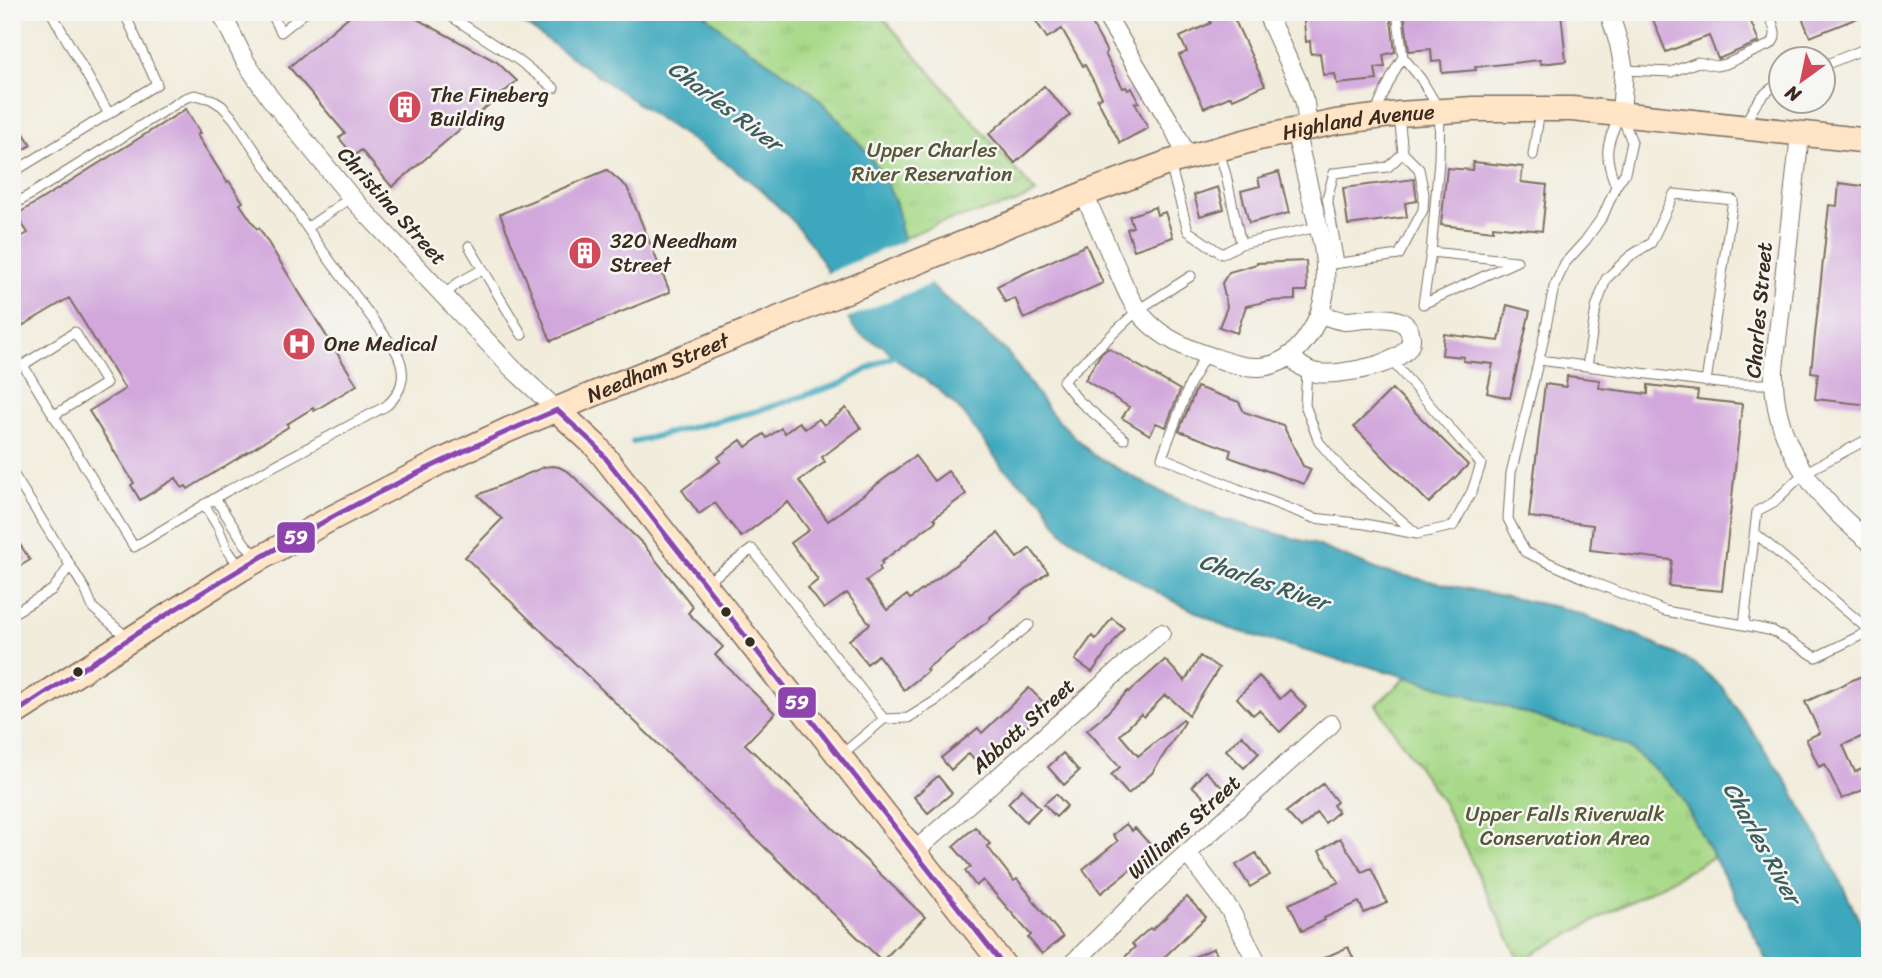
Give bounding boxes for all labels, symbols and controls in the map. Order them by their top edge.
north arrow [1766,46,1836,116]
water label: Charles River [659,49,794,165]
place label: The Fineberg Building [430,76,549,138]
text: N [1778,76,1808,112]
building icon: The Fineberg Building [386,88,424,126]
street label: Highland Avenue [1279,93,1436,152]
park label: Upper Charles River Reservation [852,131,1012,193]
street label: Christina Street [328,137,456,275]
place label: 320 Needham Street [610,222,737,284]
building icon: 320 Needham Street [566,234,604,272]
street label: Charles Street [1734,240,1784,380]
street label: Needham Street [580,321,737,414]
hospital icon: One Medical [280,325,318,363]
place label: One Medical [324,325,438,363]
line badge: 59 [276,521,316,554]
text: 59 [284,521,308,554]
water label: Charles River [1194,541,1338,624]
unlabelled marker [719,605,733,619]
unlabelled marker [743,635,757,649]
unlabelled marker [71,665,85,679]
street label: Abbott Street [961,668,1084,784]
line badge: 59 [777,686,817,719]
text: 59 [785,686,809,719]
street label: Williams Street [1118,765,1250,889]
water label: Charles River [1711,774,1814,915]
park label: Upper Falls Riverwalk Conservation Area [1466,795,1664,857]

